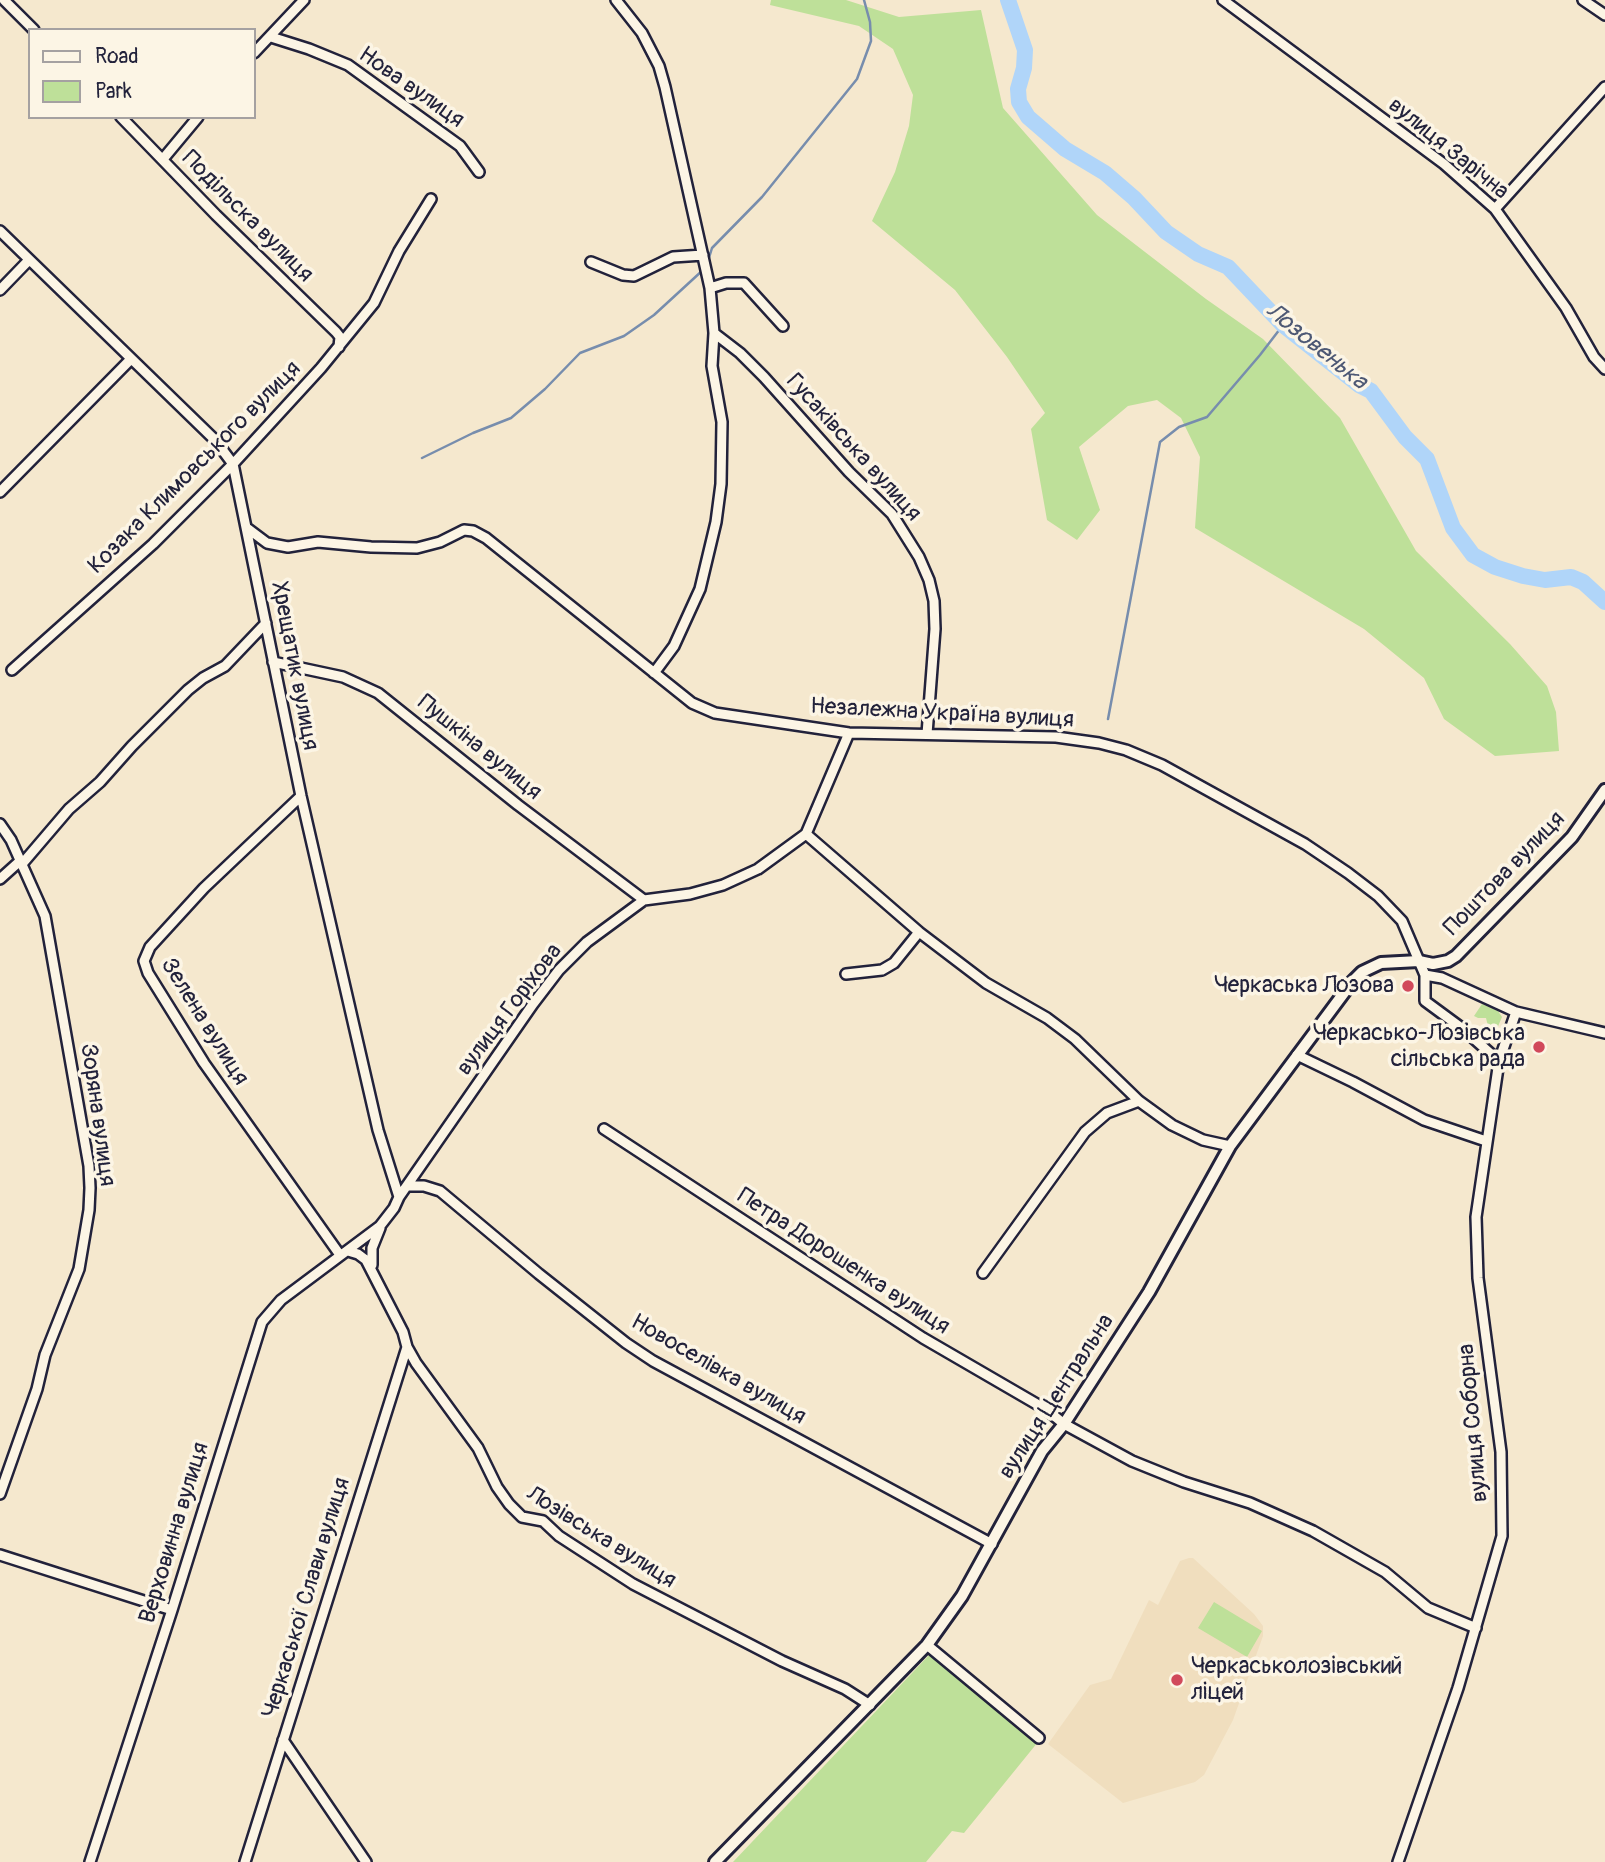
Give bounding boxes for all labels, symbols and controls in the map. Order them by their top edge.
legend [28,28,256,119]
street label: Нова вулиця [353,42,469,134]
text: Road [95,43,139,70]
text: Park [95,78,132,105]
street label: вулиця Зарічна [1382,92,1514,206]
street label: Подільска вулиця [175,145,319,289]
water label: Лозовенька [1260,297,1372,397]
street label: Козака Климовського вулиця [83,356,307,580]
street label: Гусаківська вулиця [780,369,926,527]
street label: Хрещатик вулиця [264,579,324,753]
street label: Пушкіна вулиця [411,690,547,806]
street label: Незалежна Україна вулиця [810,693,1074,735]
street label: Поштова вулиця [1439,806,1571,942]
street label: вулиця Горіхова [451,939,569,1081]
street label: Зелена вулиця [154,953,254,1091]
place label: Черкаська Лозова [1214,972,1394,1000]
marker: Черкаська Лозова [1400,978,1416,994]
place label: Черкасько-Лозівська сільська рада [1313,1020,1525,1074]
marker: Черкасько-Лозівська сільська рада [1531,1039,1547,1055]
street label: Зоряна вулиця [73,1042,121,1188]
street label: Петра Дорошенка вулиця [732,1183,954,1341]
street label: Новоселівка вулиця [626,1309,810,1431]
street label: вулиця Центральна [993,1309,1121,1485]
street label: вулиця Соборна [1453,1343,1495,1503]
street label: Верховинна вулиця [134,1439,216,1627]
street label: Черкаської Слави вулиця [257,1474,357,1722]
street label: Лозівська вулиця [521,1481,681,1595]
place label: Черкаськолозівський ліцей [1191,1653,1402,1707]
marker: Черкаськолозівський ліцей [1169,1672,1185,1688]

